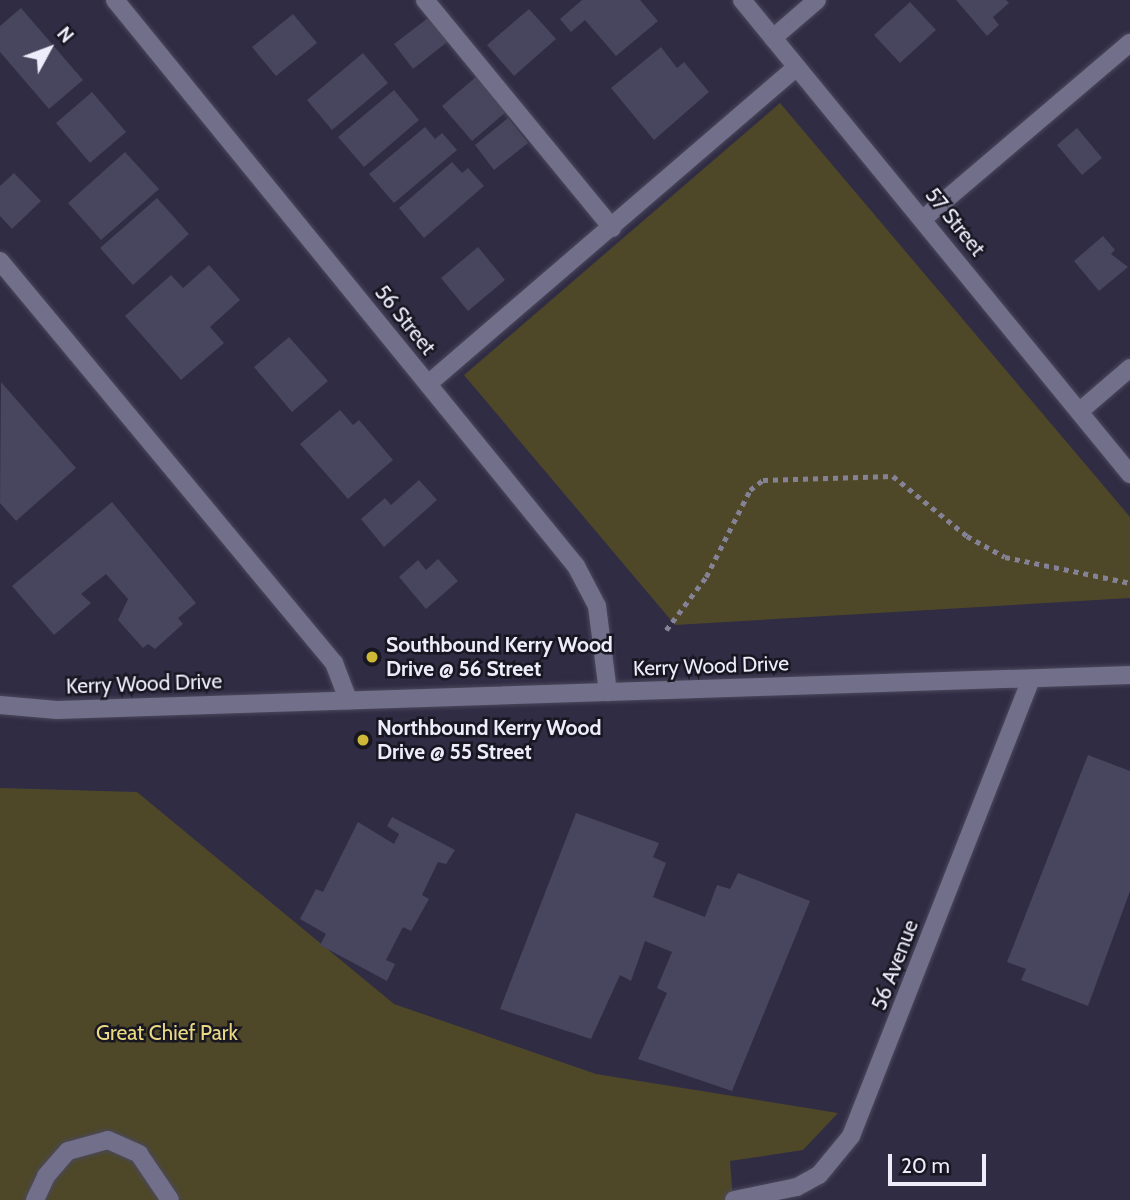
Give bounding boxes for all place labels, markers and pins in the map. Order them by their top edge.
place label: Southbound Kerry Wood Drive @ 56 Street [386,632,613,682]
marker: Southbound Kerry Wood Drive @ 56 Street [364,649,380,665]
place label: Northbound Kerry Wood Drive @ 55 Street [377,715,602,765]
marker: Northbound Kerry Wood Drive @ 55 Street [355,732,371,748]

